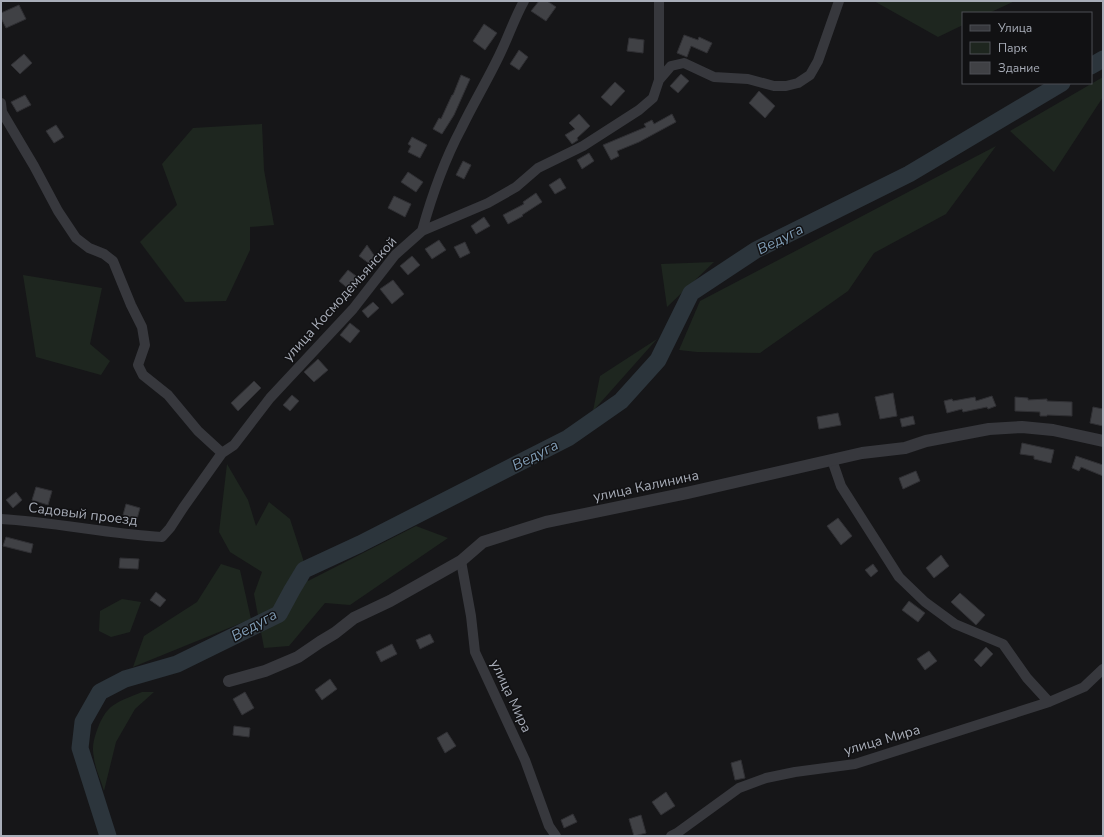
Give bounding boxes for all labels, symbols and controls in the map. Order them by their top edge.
legend [962,12,1092,84]
text: Улица [997,20,1032,36]
text: Парк [998,40,1028,56]
text: Здание [998,60,1040,76]
water label: Ведуга [753,219,807,259]
street label: улица Космодемьянской [279,233,401,365]
water label: Ведуга [508,435,562,475]
street label: улица Калинина [591,466,701,506]
street label: Садовый проезд [27,498,139,530]
water label: Ведуга [227,604,281,646]
street label: улица Мира [486,656,536,736]
street label: улица Мира [842,720,922,760]

